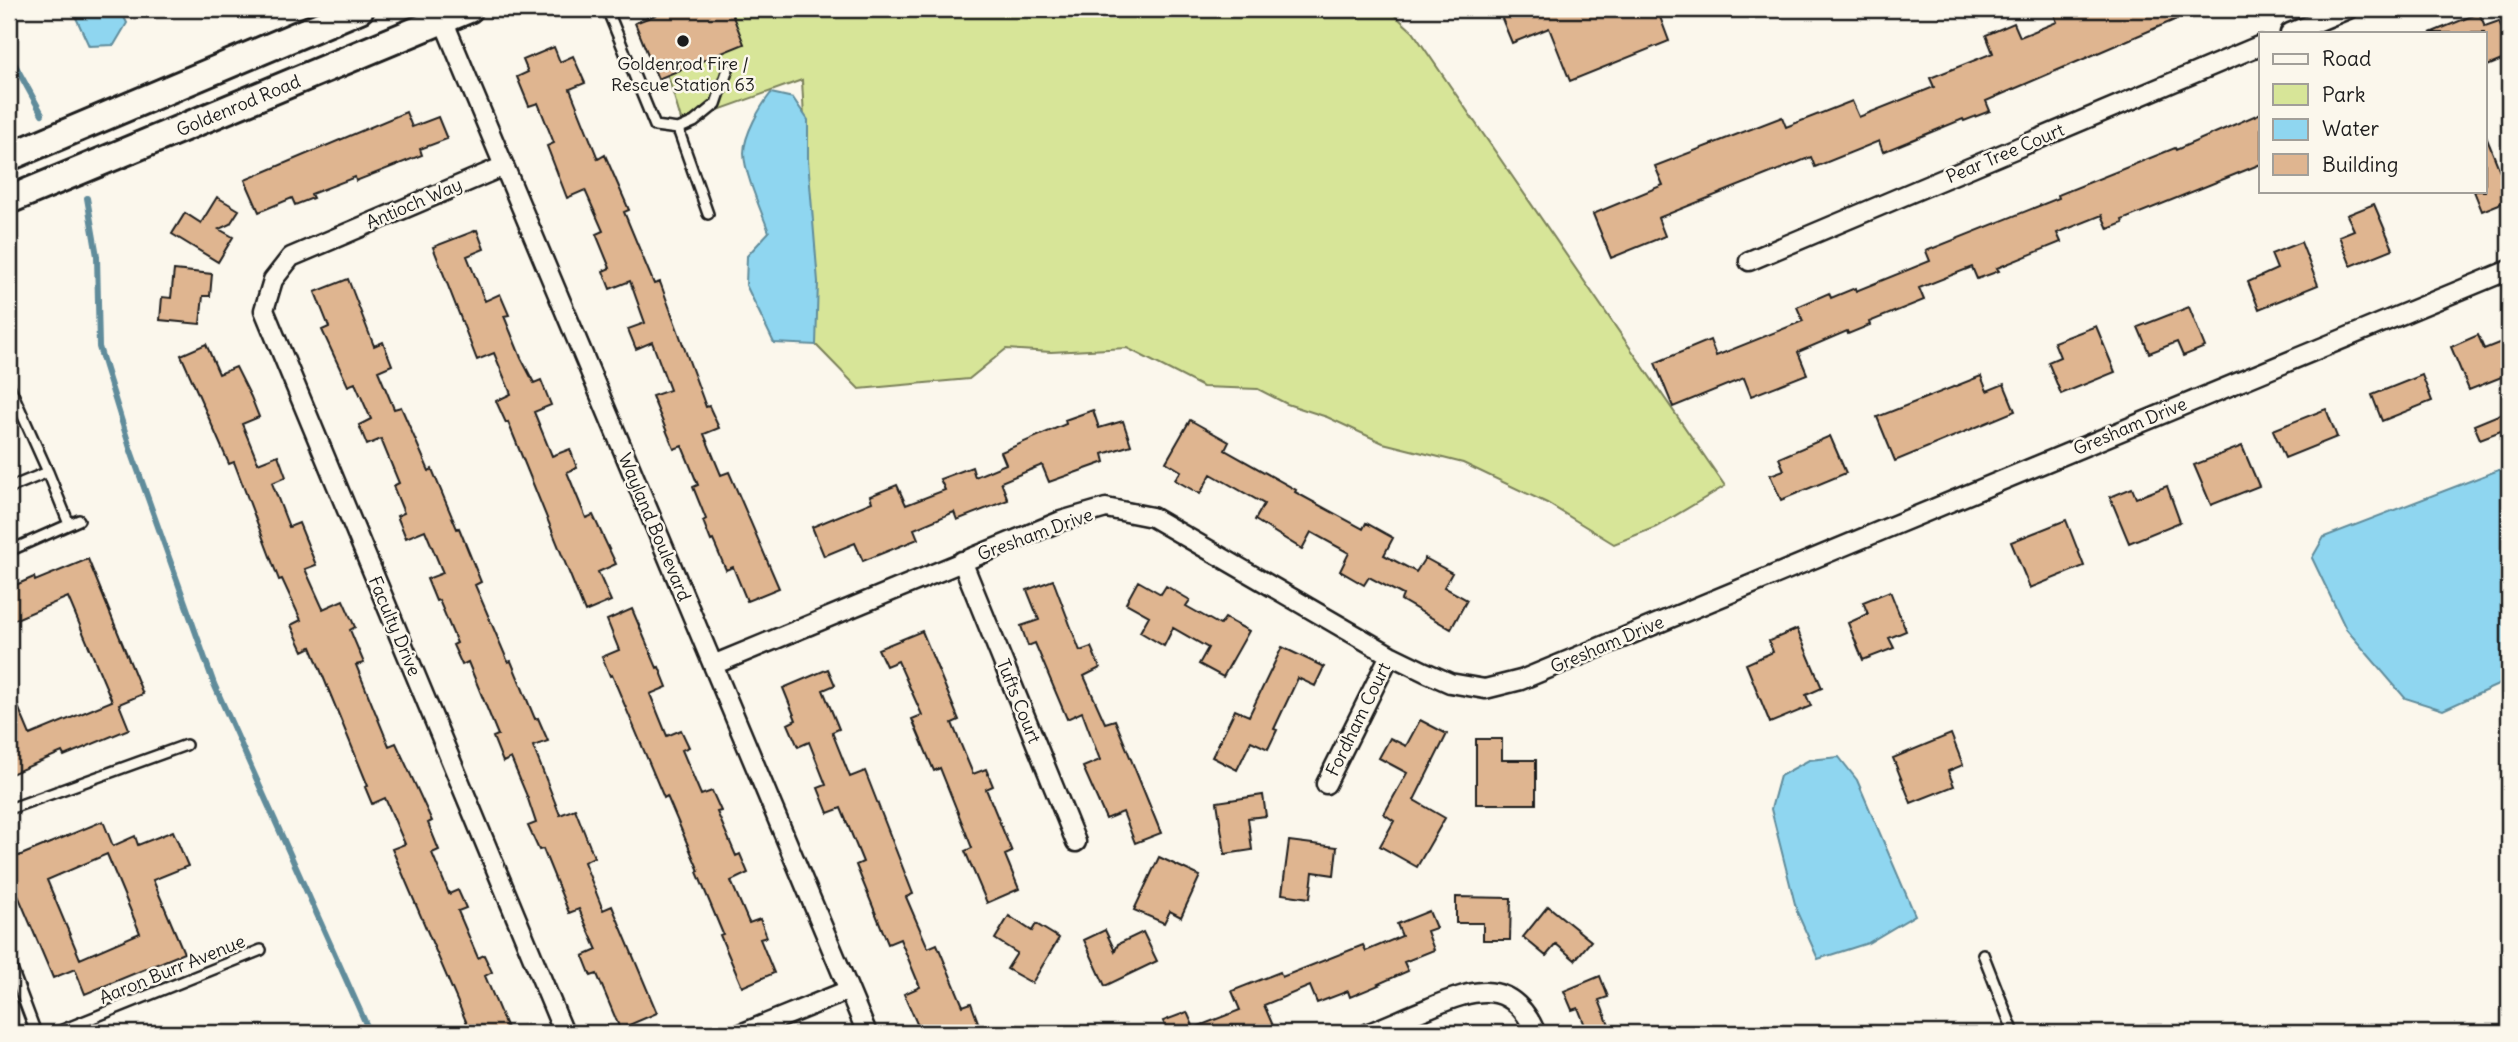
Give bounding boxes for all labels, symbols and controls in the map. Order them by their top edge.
legend [2259,32,2486,192]
marker: Goldenrod Fire / Rescue Station 63 [675,33,691,49]
text: Road [2322,45,2371,72]
place label: Goldenrod Fire / Rescue Station 63 [611,52,755,96]
street label: Goldenrod Road [173,69,304,141]
text: Park [2322,81,2365,108]
text: Water [2322,115,2380,142]
street label: Pear Tree Court [1942,118,2068,188]
text: Building [2322,151,2398,178]
street label: Antioch Way [363,172,465,234]
street label: Gresham Drive [2070,392,2190,460]
street label: Wayland Boulevard [613,450,697,605]
street label: Gresham Drive [974,503,1096,565]
street label: Faculty Drive [364,573,426,679]
street label: Gresham Drive [1547,610,1667,678]
street label: Tufts Court [992,656,1046,746]
street label: Fordham Court [1321,658,1395,780]
street label: Aaron Burr Avenue [96,929,248,1009]

